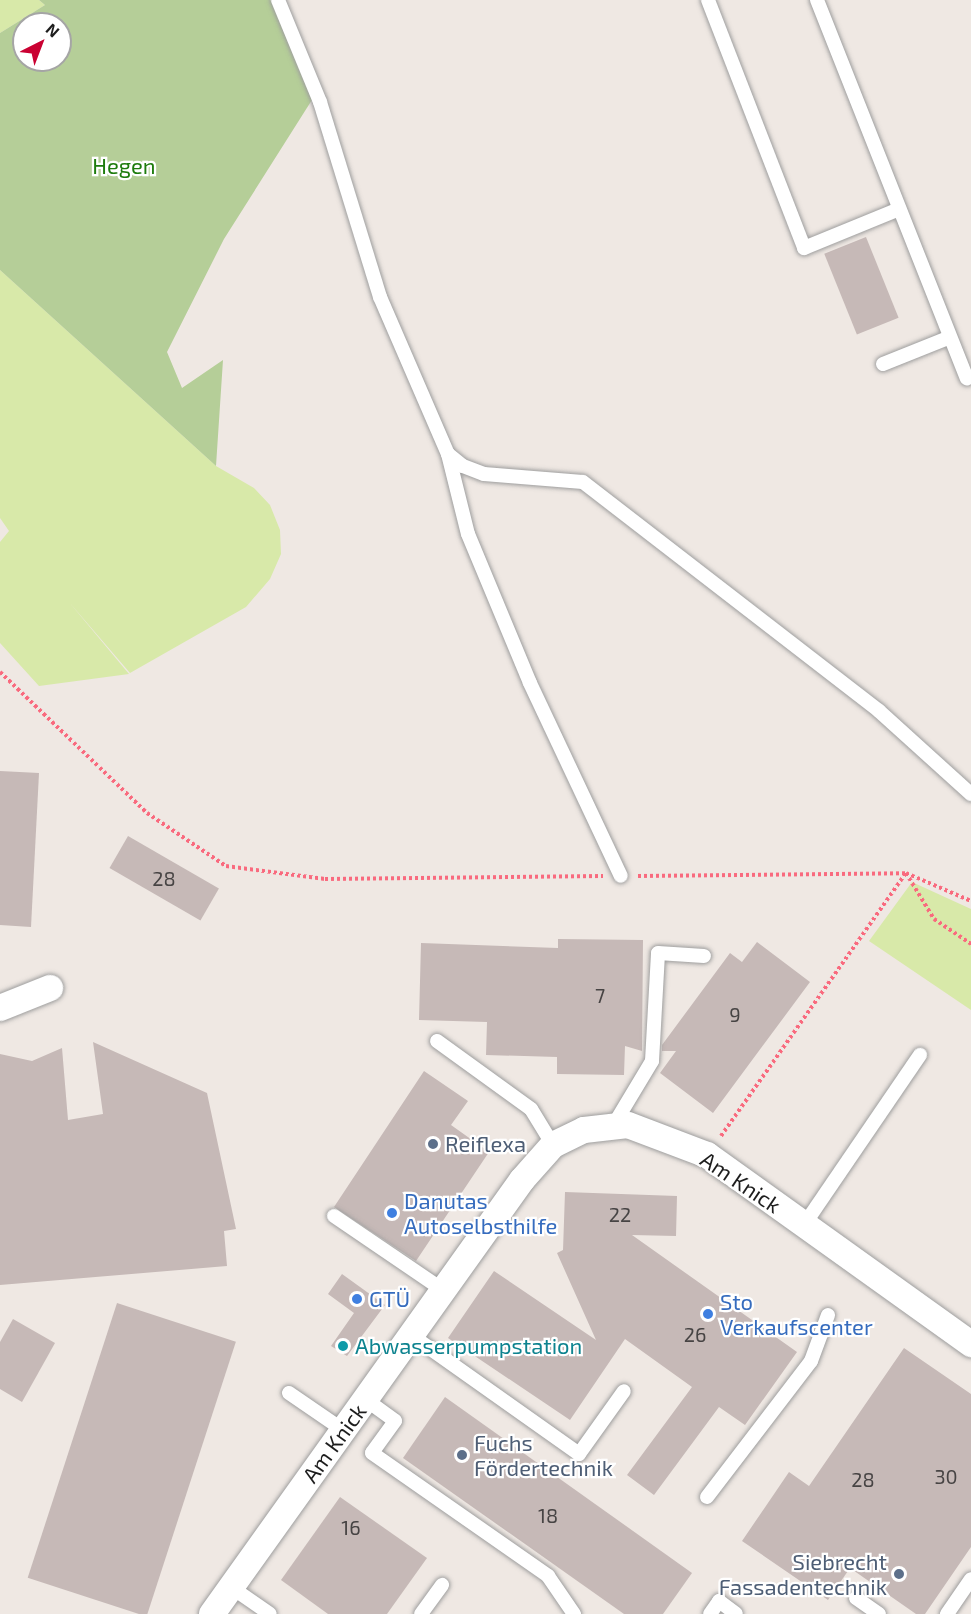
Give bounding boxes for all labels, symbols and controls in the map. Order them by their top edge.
north arrow [12,12,72,72]
text: N [42,19,64,41]
park label: Hegen [92,153,156,179]
house number: 28 [152,866,176,890]
house number: 7 [595,983,605,1007]
house number: 9 [729,1002,741,1026]
place label: Reiflexa [445,1131,526,1157]
marker: Reiflexa [426,1137,440,1151]
street label: Am Knick [696,1146,786,1218]
place label: Danutas Autoselbsthilfe [404,1187,557,1238]
house number: 22 [609,1202,631,1226]
marker: Danutas Autoselbsthilfe [385,1206,399,1220]
place label: GTÜ [369,1286,410,1312]
place label: Sto Verkaufscenter [720,1288,873,1340]
marker: GTÜ [350,1292,364,1306]
marker: Sto Verkaufscenter [701,1307,715,1321]
house number: 26 [684,1322,706,1346]
place label: Abwasserpumpstation [355,1333,582,1359]
marker: Abwasserpumpstation [336,1339,350,1353]
street label: Am Knick [297,1398,371,1488]
place label: Fuchs Fördertechnik [474,1429,613,1480]
marker: Fuchs Fördertechnik [455,1448,469,1462]
house number: 30 [934,1464,958,1488]
house number: 28 [851,1467,875,1491]
house number: 18 [538,1503,558,1527]
house number: 16 [341,1515,361,1539]
place label: Siebrecht Fassadentechnik [719,1548,887,1600]
marker: Siebrecht Fassadentechnik [892,1567,906,1581]

